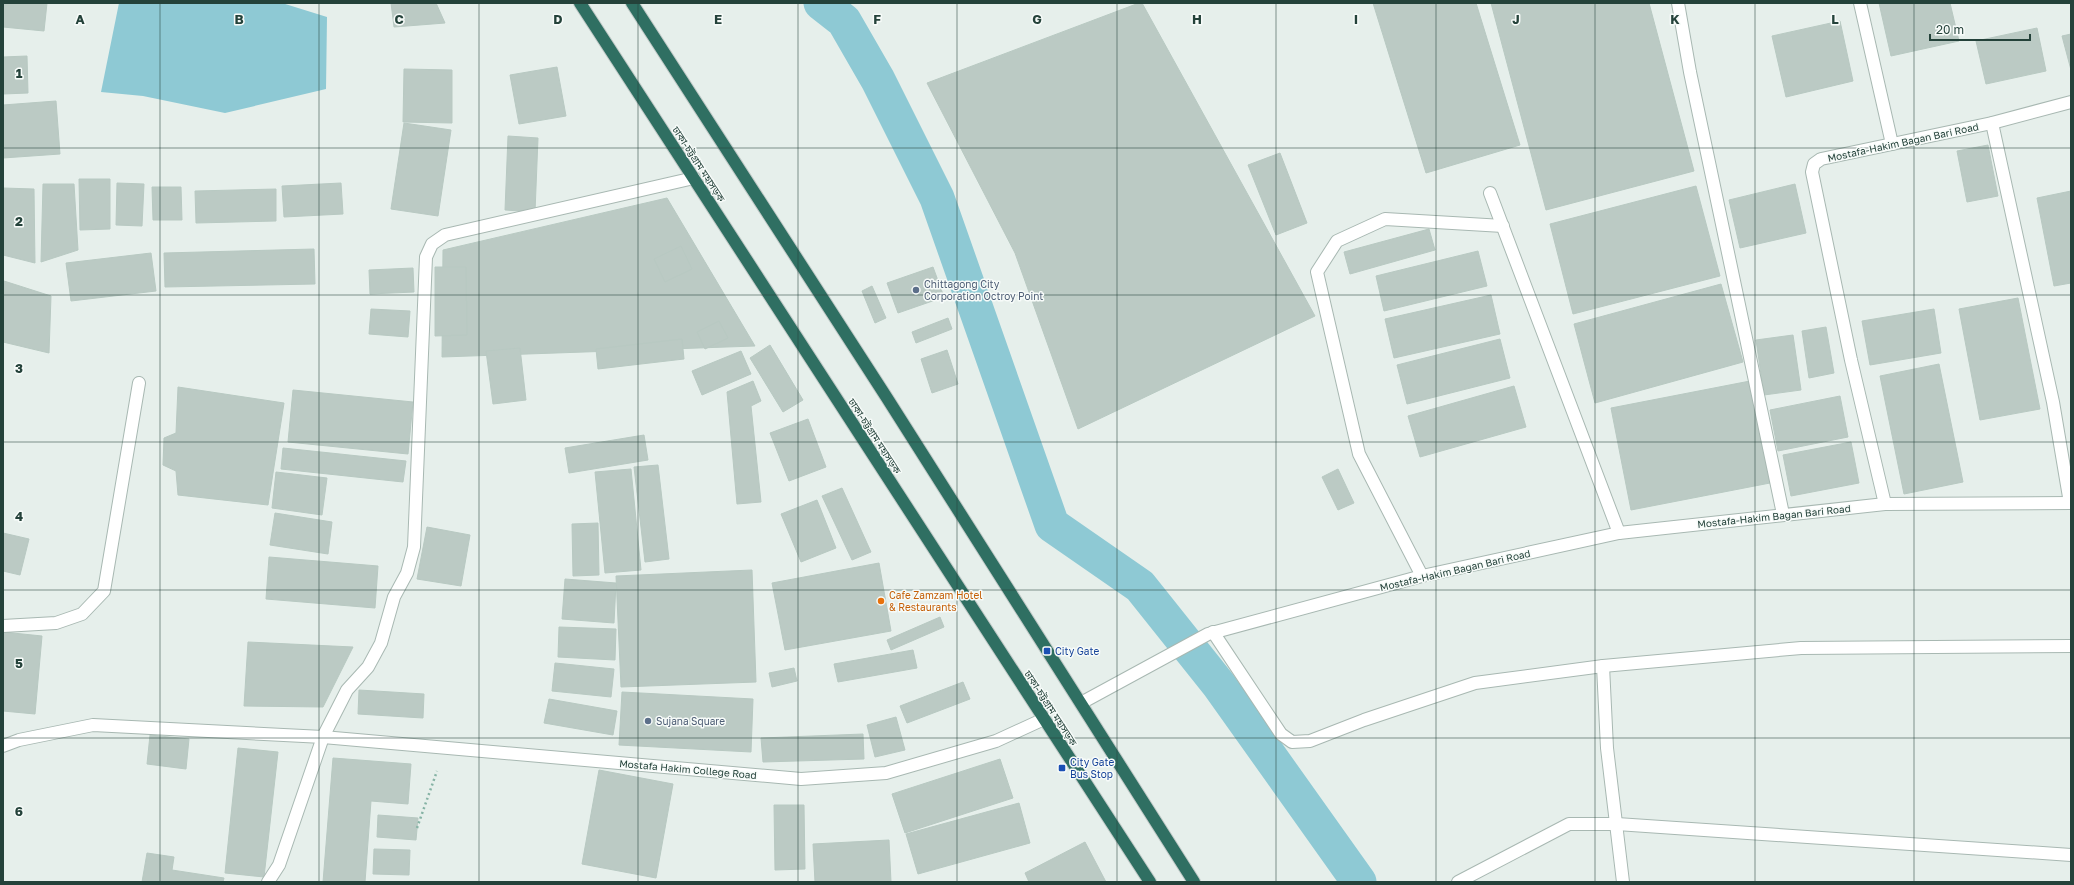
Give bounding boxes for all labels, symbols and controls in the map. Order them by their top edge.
text: A [75,11,85,27]
text: B [234,11,244,27]
text: C [394,11,404,27]
text: D [553,11,563,27]
text: E [714,11,722,27]
text: F [873,11,881,27]
text: G [1032,11,1042,27]
text: H [1192,11,1202,27]
text: I [1354,11,1358,27]
text: J [1512,11,1520,27]
text: K [1670,11,1680,27]
text: L [1831,11,1839,27]
scale bar [1930,16,2030,42]
text: 20 m [1936,22,1964,37]
text: 1 [16,65,23,81]
street label: Mostafa-Hakim Bagan Bari Road [1826,120,1980,164]
street label: ঢাকা-চট্টগ্রাম মহাসড়ক [670,123,728,205]
text: 2 [15,213,23,229]
place label: Chittagong City Corporation Octroy Point [924,278,1043,302]
marker: Chittagong City Corporation Octroy Point [911,285,921,295]
text: 3 [15,360,23,376]
street label: ঢাকা-চট্টগ্রাম মহাসড়ক [846,395,904,477]
street label: Mostafa-Hakim Bagan Bari Road [1697,502,1851,530]
text: 4 [15,508,23,524]
street label: Mostafa-Hakim Bagan Bari Road [1379,547,1531,593]
place label: Cafe Zamzam Hotel & Restaurants [889,589,983,613]
marker: Cafe Zamzam Hotel & Restaurants [876,596,886,606]
place label: City Gate [1055,645,1099,657]
marker: City Gate [1042,646,1052,656]
text: 5 [15,655,23,671]
street label: ঢাকা-চট্টগ্রাম মহাসড়ক [1022,667,1080,749]
place label: Sujana Square [656,715,725,727]
marker: Sujana Square [643,716,653,726]
place label: City Gate Bus Stop [1070,756,1114,780]
street label: Mostafa Hakim College Road [619,757,757,781]
marker: City Gate Bus Stop [1057,763,1067,773]
text: 6 [15,803,23,819]

